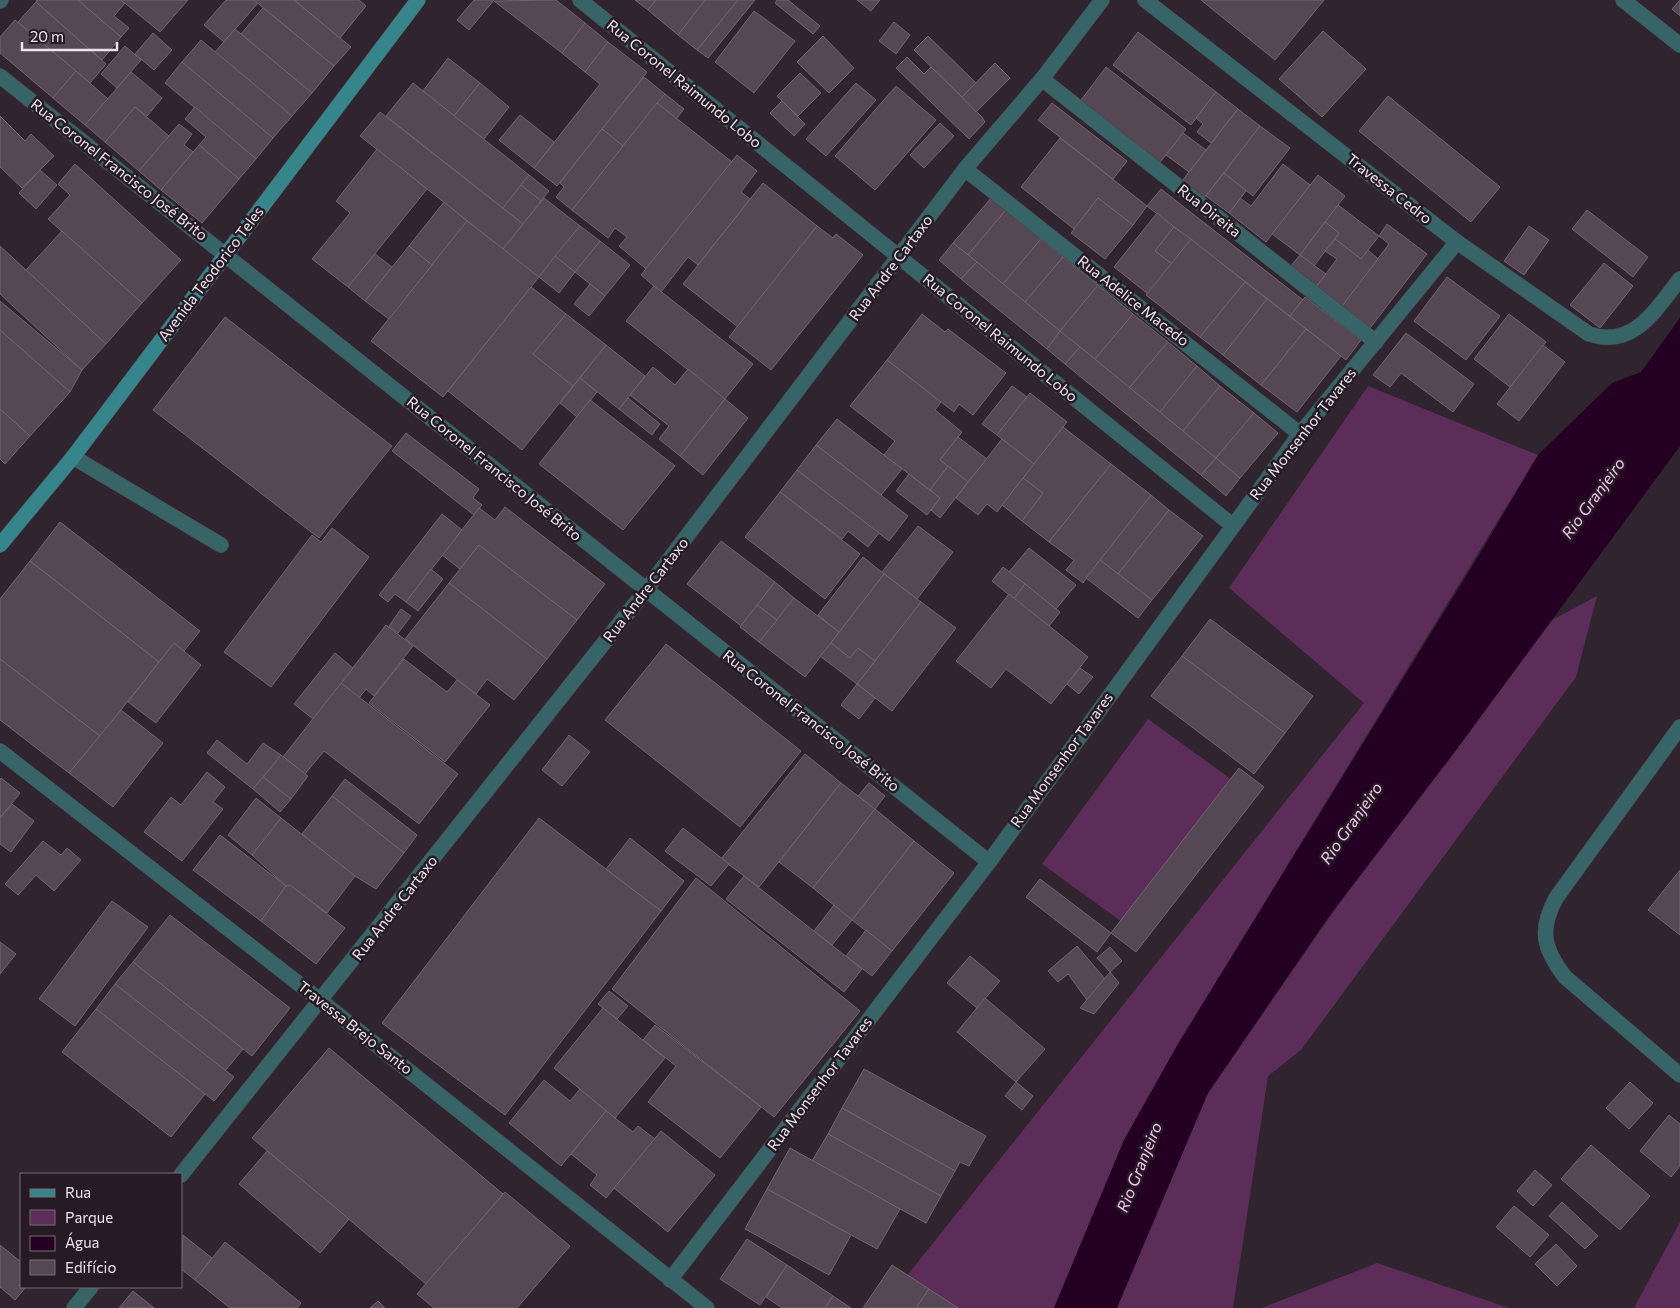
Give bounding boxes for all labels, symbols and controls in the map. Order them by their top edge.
street label: Rua Coronel Raimundo Lobo [604,15,766,151]
scale bar [22,20,118,52]
text: 20 m [30,27,64,45]
street label: Rua Coronel Francisco José Brito [28,95,212,244]
street label: Travessa Cedro [1343,149,1436,227]
street label: Rua Direita [1174,180,1245,241]
street label: Avenida Teodorico Teles [154,202,267,344]
street label: Rua Andre Cartaxo [845,211,936,324]
street label: Rua Adelice Macedo [1074,251,1193,349]
street label: Rua Coronel Raimundo Lobo [920,269,1082,405]
street label: Rua Monsenhor Tavares [1245,364,1359,503]
street label: Rua Coronel Francisco José Brito [404,392,586,544]
water label: Rio Granjeiro [1557,454,1628,542]
street label: Rua Andre Cartaxo [599,533,692,645]
street label: Rua Coronel Francisco José Brito [720,646,904,795]
street label: Rua Monsenhor Tavares [1006,688,1116,830]
water label: Rio Granjeiro [1315,778,1386,867]
street label: Rua Andre Cartaxo [348,851,441,963]
street label: Travessa Brejo Santo [295,977,417,1078]
street label: Rua Monsenhor Tavares [763,1013,875,1154]
water label: Rio Granjeiro [1112,1119,1165,1215]
legend [20,1173,182,1288]
text: Rua [65,1183,91,1201]
text: Parque [65,1208,113,1226]
text: Água [65,1232,99,1251]
text: Edifício [65,1258,116,1276]

